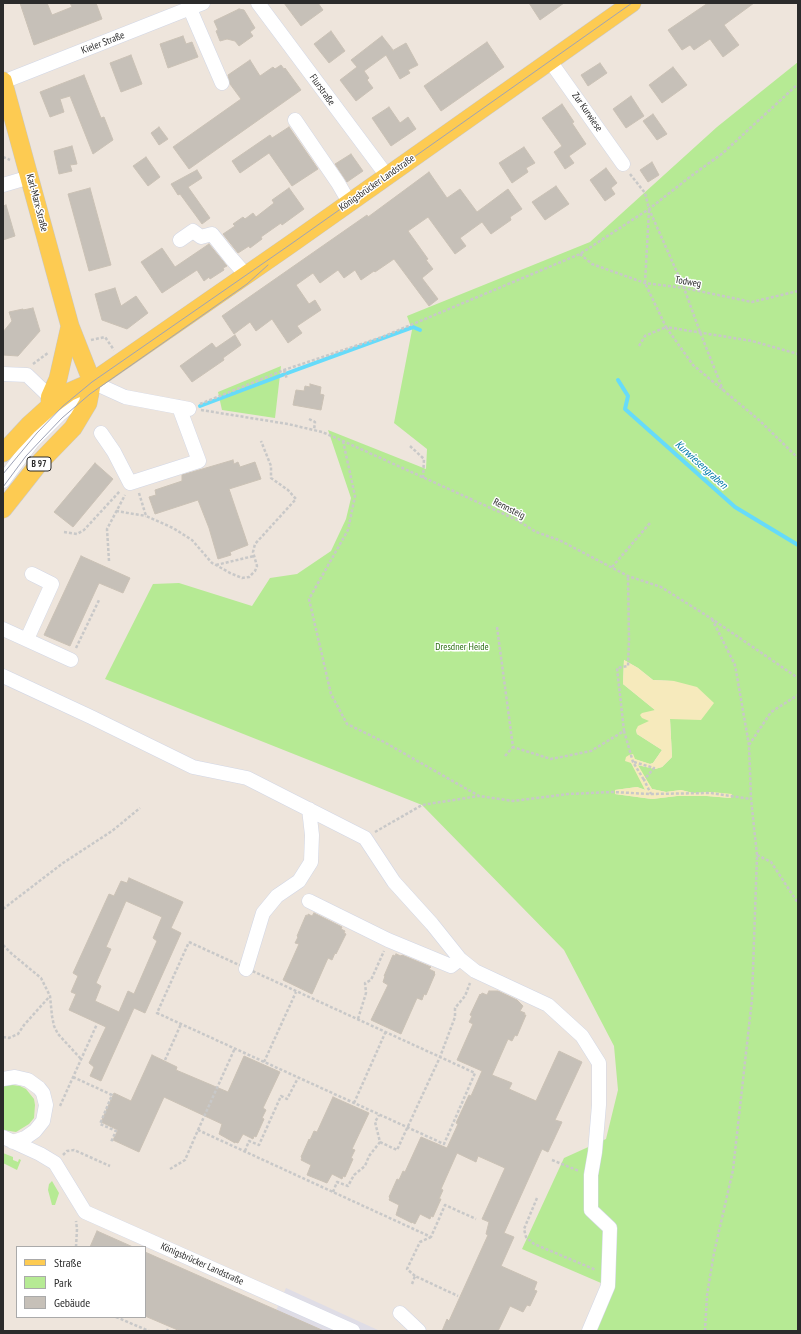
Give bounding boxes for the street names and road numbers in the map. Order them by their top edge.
street label: Kieler Straße [80,29,126,57]
street label: Flurstraße [307,72,337,108]
street label: Zur Kurwiese [569,90,605,134]
street label: Königsbrücker Landstraße [337,152,417,214]
street label: Karl-Marx-Straße [24,173,50,233]
street label: Todweg [674,274,702,290]
road number: B 97 [27,457,51,471]
street label: Rennsteig [491,496,527,522]
street label: Königsbrücker Landstraße [159,1240,245,1288]

